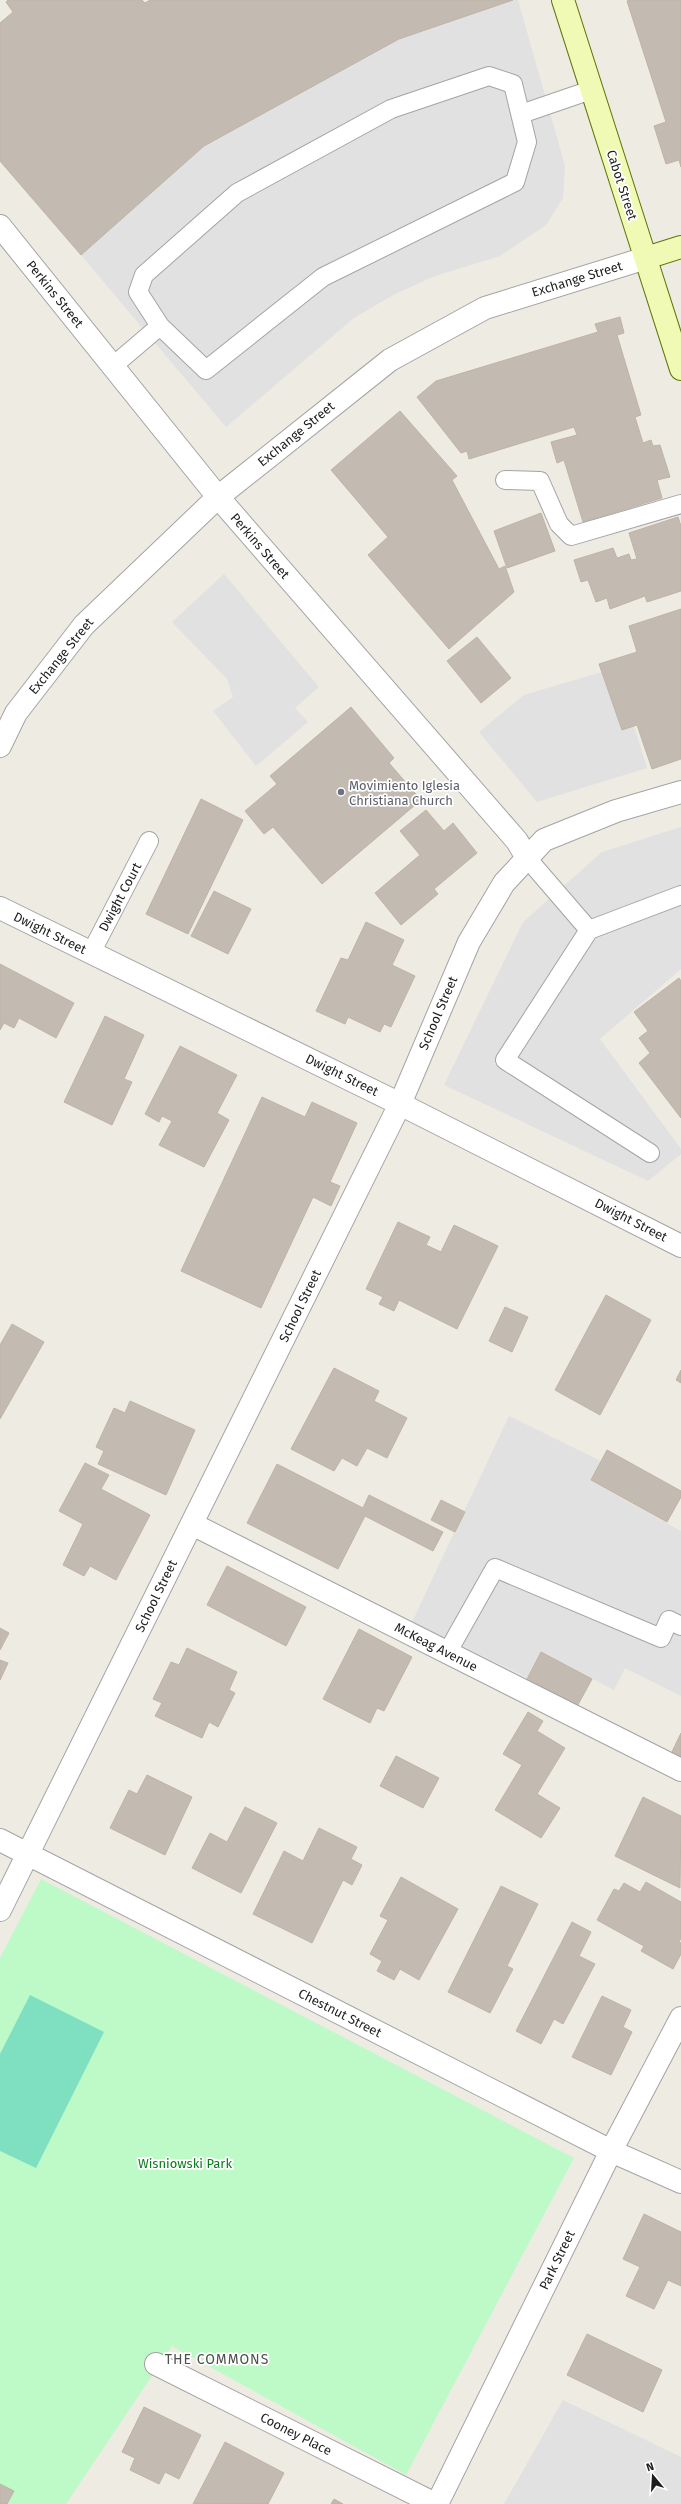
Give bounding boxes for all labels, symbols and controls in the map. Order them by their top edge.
street label: Cabot Street [604,148,640,222]
street label: Perkins Street [23,257,87,331]
street label: Exchange Street [530,258,624,300]
street label: Exchange Street [255,398,337,469]
street label: Perkins Street [227,510,293,582]
street label: Exchange Street [26,615,97,697]
place label: Movimiento Iglesia Christiana Church [349,778,460,808]
marker: Movimiento Iglesia Christiana Church [336,787,346,797]
street label: Dwight Court [96,860,145,934]
street label: Dwight Street [11,909,89,957]
street label: School Street [416,974,460,1052]
street label: Dwight Street [303,1051,381,1099]
street label: Dwight Street [592,1195,670,1245]
street label: School Street [276,1267,324,1345]
street label: School Street [132,1557,180,1635]
street label: McKeag Avenue [392,1620,480,1674]
street label: Chestnut Street [296,1986,384,2041]
park label: Wisniowski Park [138,2156,232,2171]
street label: Park Street [536,2228,578,2292]
district label: THE COMMONS [165,2351,269,2368]
street label: Cooney Place [258,2410,334,2458]
north arrow [633,2456,673,2496]
text: N [645,2460,656,2474]

